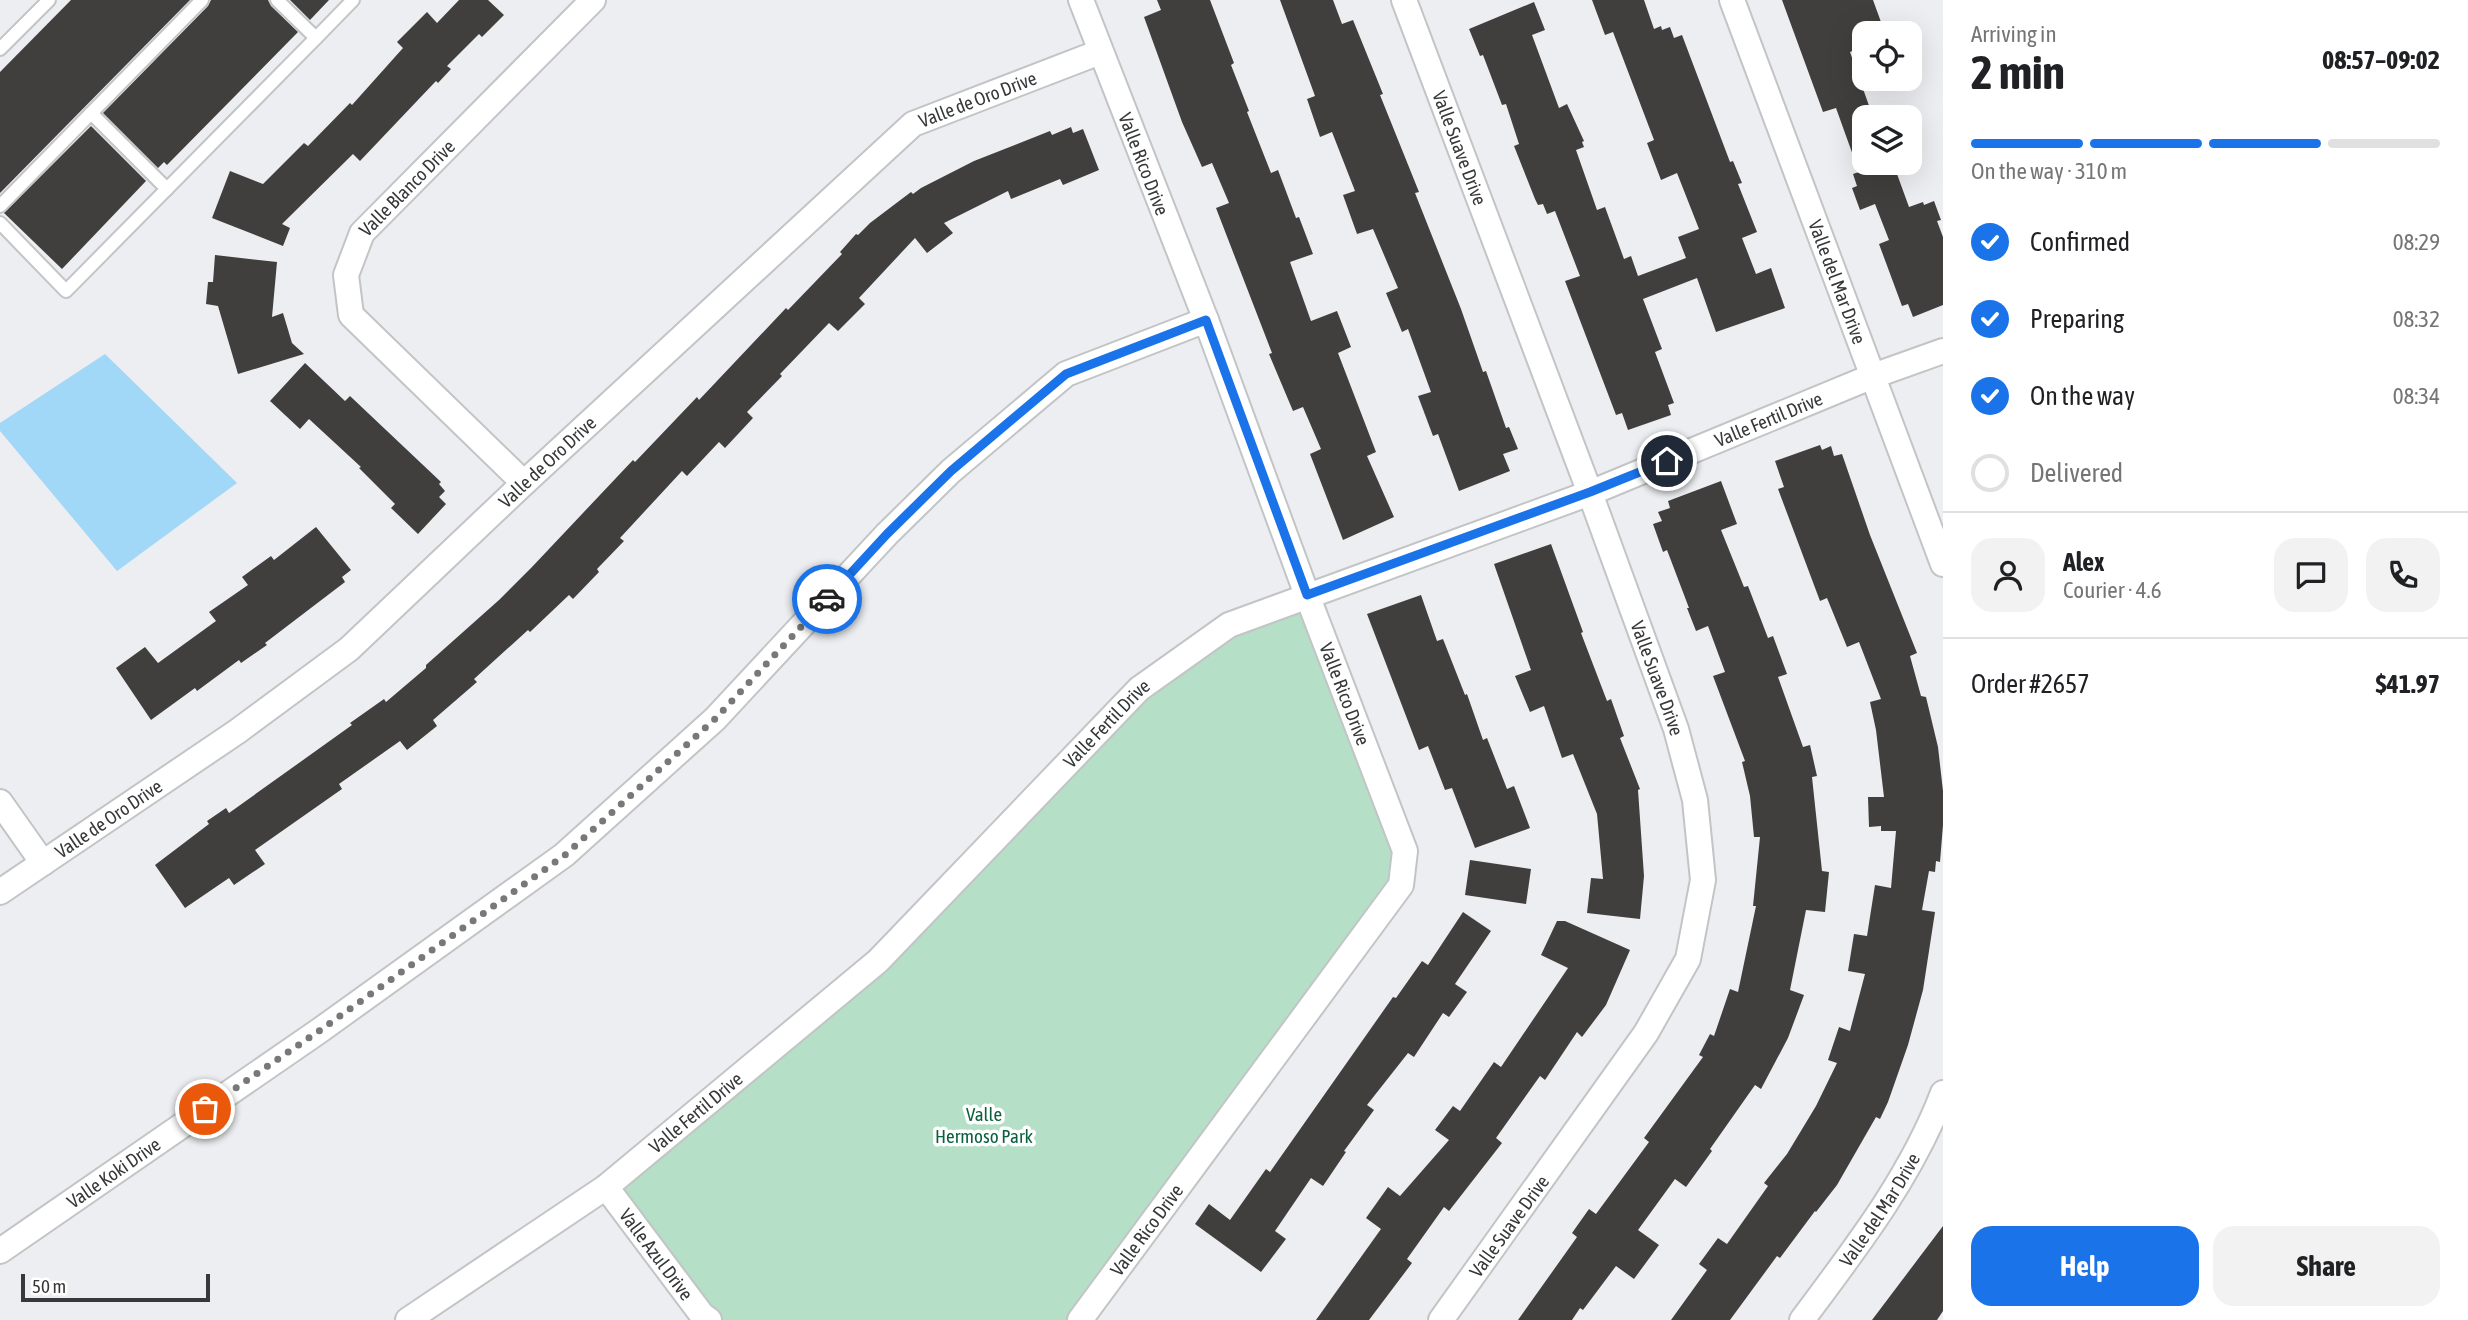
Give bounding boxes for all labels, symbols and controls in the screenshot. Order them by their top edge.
map controls [1852,21,1922,175]
button: locate [1852,21,1922,91]
text: Arriving in [1971,21,2057,47]
text: 08:57–09:02 [2322,45,2440,75]
text: 2 min [1971,46,2065,99]
street label: Valle de Oro Drive [916,67,1039,132]
street label: Valle Suave Drive [1428,88,1491,208]
button: layers [1852,105,1922,175]
street label: Valle Rico Drive [1114,110,1174,218]
street label: Valle Blanco Drive [354,135,459,240]
text: On the way · 310 m [1971,158,2127,184]
street label: Valle del Mar Drive [1804,217,1871,347]
icon: check [1971,223,2009,261]
text: Confirmed [2030,227,2130,257]
text: 08:29 [2393,229,2440,255]
icon: check [1971,300,2009,338]
text: Preparing [2030,304,2124,334]
text: 08:32 [2393,306,2440,332]
icon: check [1971,377,2009,415]
text: On the way [2030,381,2135,411]
text: 08:34 [2393,383,2440,409]
street label: Valle Fertil Drive [1711,387,1826,451]
street label: Valle de Oro Drive [494,411,600,512]
pin [1637,431,1697,491]
icon: home [1648,442,1686,480]
text: Delivered [2030,458,2123,488]
button: person [1971,538,2045,612]
button: chat [2274,538,2348,612]
button: phone [2366,538,2440,612]
text: Alex [2063,547,2104,577]
courier [792,564,862,634]
text: Courier · 4.6 [2063,577,2162,603]
icon: car [808,580,846,618]
street label: Valle Suave Drive [1627,618,1688,738]
street label: Valle Rico Drive [1315,640,1375,748]
text: Order #2657 [1971,669,2090,699]
text: $41.97 [2376,669,2440,699]
street label: Valle Fertil Drive [1059,674,1154,772]
street label: Valle de Oro Drive [51,775,166,863]
street label: Valle Fertil Drive [645,1068,747,1158]
pin [175,1079,235,1139]
icon: bag [186,1090,224,1128]
park label: Valle Hermoso Park [935,1103,1034,1147]
street label: Valle Koki Drive [63,1133,164,1212]
street label: Valle del Mar Drive [1835,1149,1924,1271]
street label: Valle Suave Drive [1465,1171,1553,1281]
street label: Valle Rico Drive [1106,1180,1187,1280]
street label: Valle Azul Drive [615,1204,698,1304]
button: Help [1971,1226,2199,1306]
button: Share [2213,1226,2440,1306]
scale bar [21,1271,210,1303]
text: 50 m [32,1275,66,1297]

